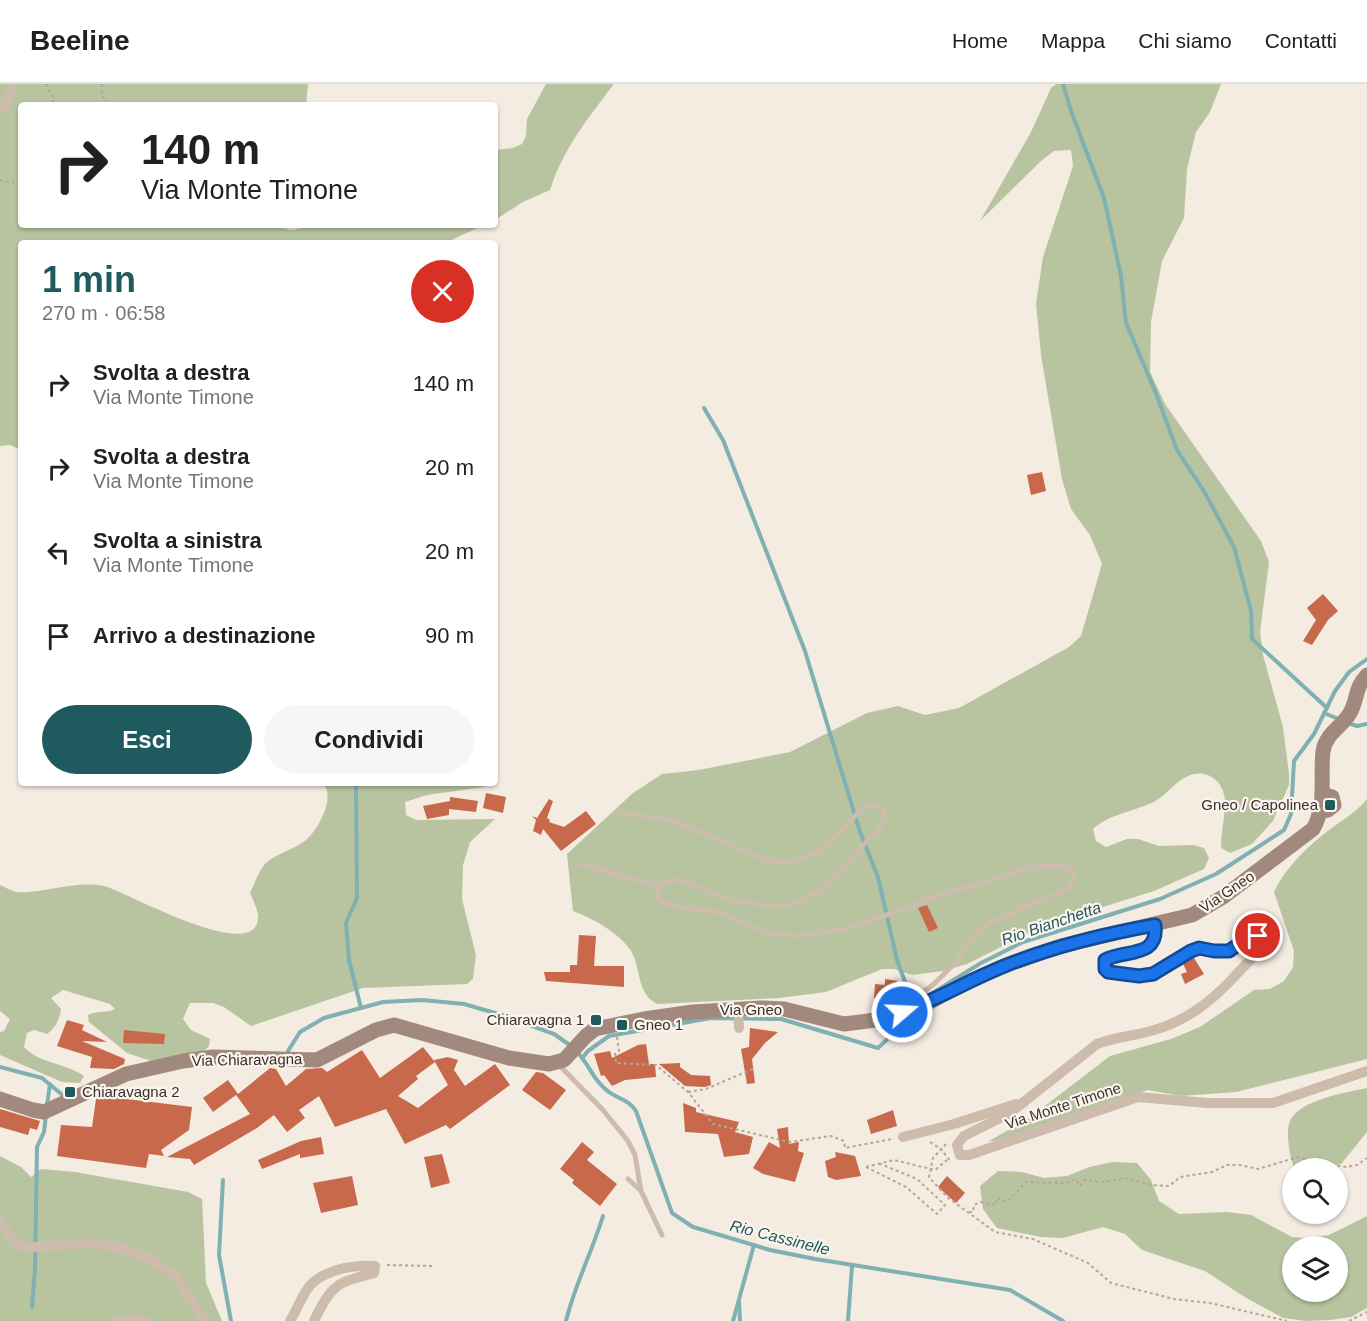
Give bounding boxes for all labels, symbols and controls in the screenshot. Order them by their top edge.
text: Beeline [30,25,130,56]
text: Home [952,29,1008,52]
text: Mappa [1041,29,1105,52]
text: Chi siamo [1138,29,1232,52]
text: Contatti [1265,29,1337,52]
icon: right [42,126,120,204]
text: 140 m [141,126,260,173]
text: Via Monte Timone [141,175,358,205]
text: 1 min [42,259,136,300]
button: close [411,260,474,323]
text: 270 m · 06:58 [42,302,165,324]
text: Svolta a destra [93,360,250,385]
icon: right [42,368,75,401]
text: 140 m [413,371,474,396]
text: Via Monte Timone [93,386,254,408]
text: Svolta a destra [93,444,250,469]
icon: right [42,452,75,485]
text: 20 m [425,455,474,480]
text: Via Monte Timone [93,470,254,492]
text: Svolta a sinistra [93,528,262,553]
icon: left [42,536,75,569]
text: 20 m [425,539,474,564]
text: Via Monte Timone [93,554,254,576]
icon: arrive [42,620,75,653]
text: Arrivo a destinazione [93,623,316,648]
text: 90 m [425,623,474,648]
button: Esci [42,705,252,774]
button: Condividi [264,705,474,774]
place label: Gneo / Capolinea [1201,796,1319,813]
marker: Gneo / Capolinea [1323,798,1337,812]
street label: Via Gneo [1196,867,1257,916]
water label: Rio Bianchetta [999,898,1103,948]
pin [1232,910,1283,961]
icon: arrive [1241,919,1274,952]
position arrow [870,980,934,1044]
street label: Via Gneo [720,1001,782,1018]
place label: Chiaravagna 1 [486,1011,584,1028]
marker: Chiaravagna 1 [589,1013,603,1027]
place label: Gneo 1 [634,1016,683,1033]
marker: Gneo 1 [615,1018,629,1032]
street label: Via Chiaravagna [192,1050,303,1069]
street label: Via Monte Timone [1003,1079,1123,1132]
place label: Chiaravagna 2 [82,1083,180,1100]
marker: Chiaravagna 2 [63,1085,77,1099]
map controls [1282,1158,1348,1302]
button: search [1282,1158,1348,1224]
water label: Rio Cassinelle [728,1217,832,1258]
button: layers [1282,1236,1348,1302]

